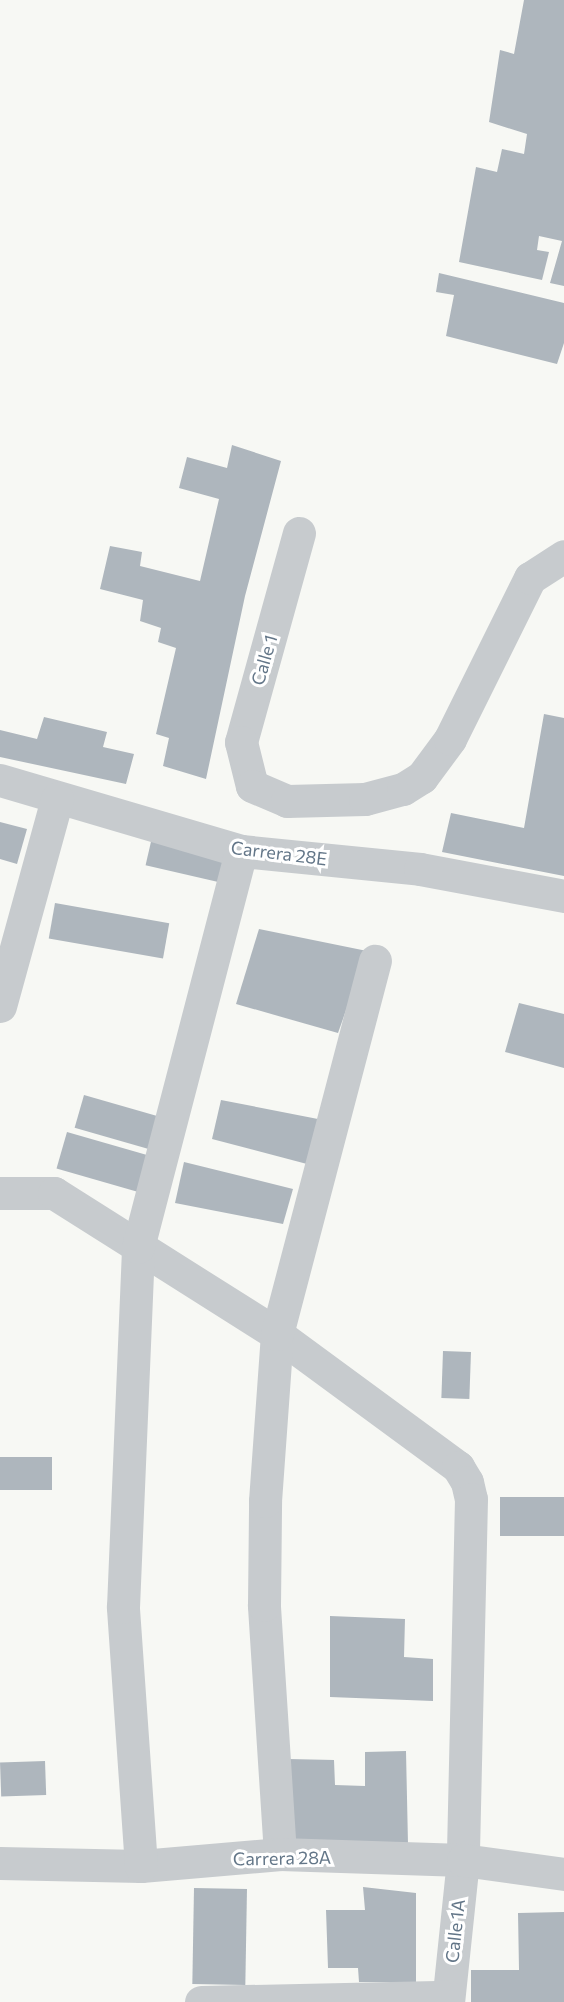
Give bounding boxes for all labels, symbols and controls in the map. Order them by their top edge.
street label: Calle 1 [247,632,281,688]
street label: Carrera 28E [230,836,328,870]
street label: Carrera 28A [233,1846,331,1870]
street label: Calle 1A [441,1898,469,1964]

